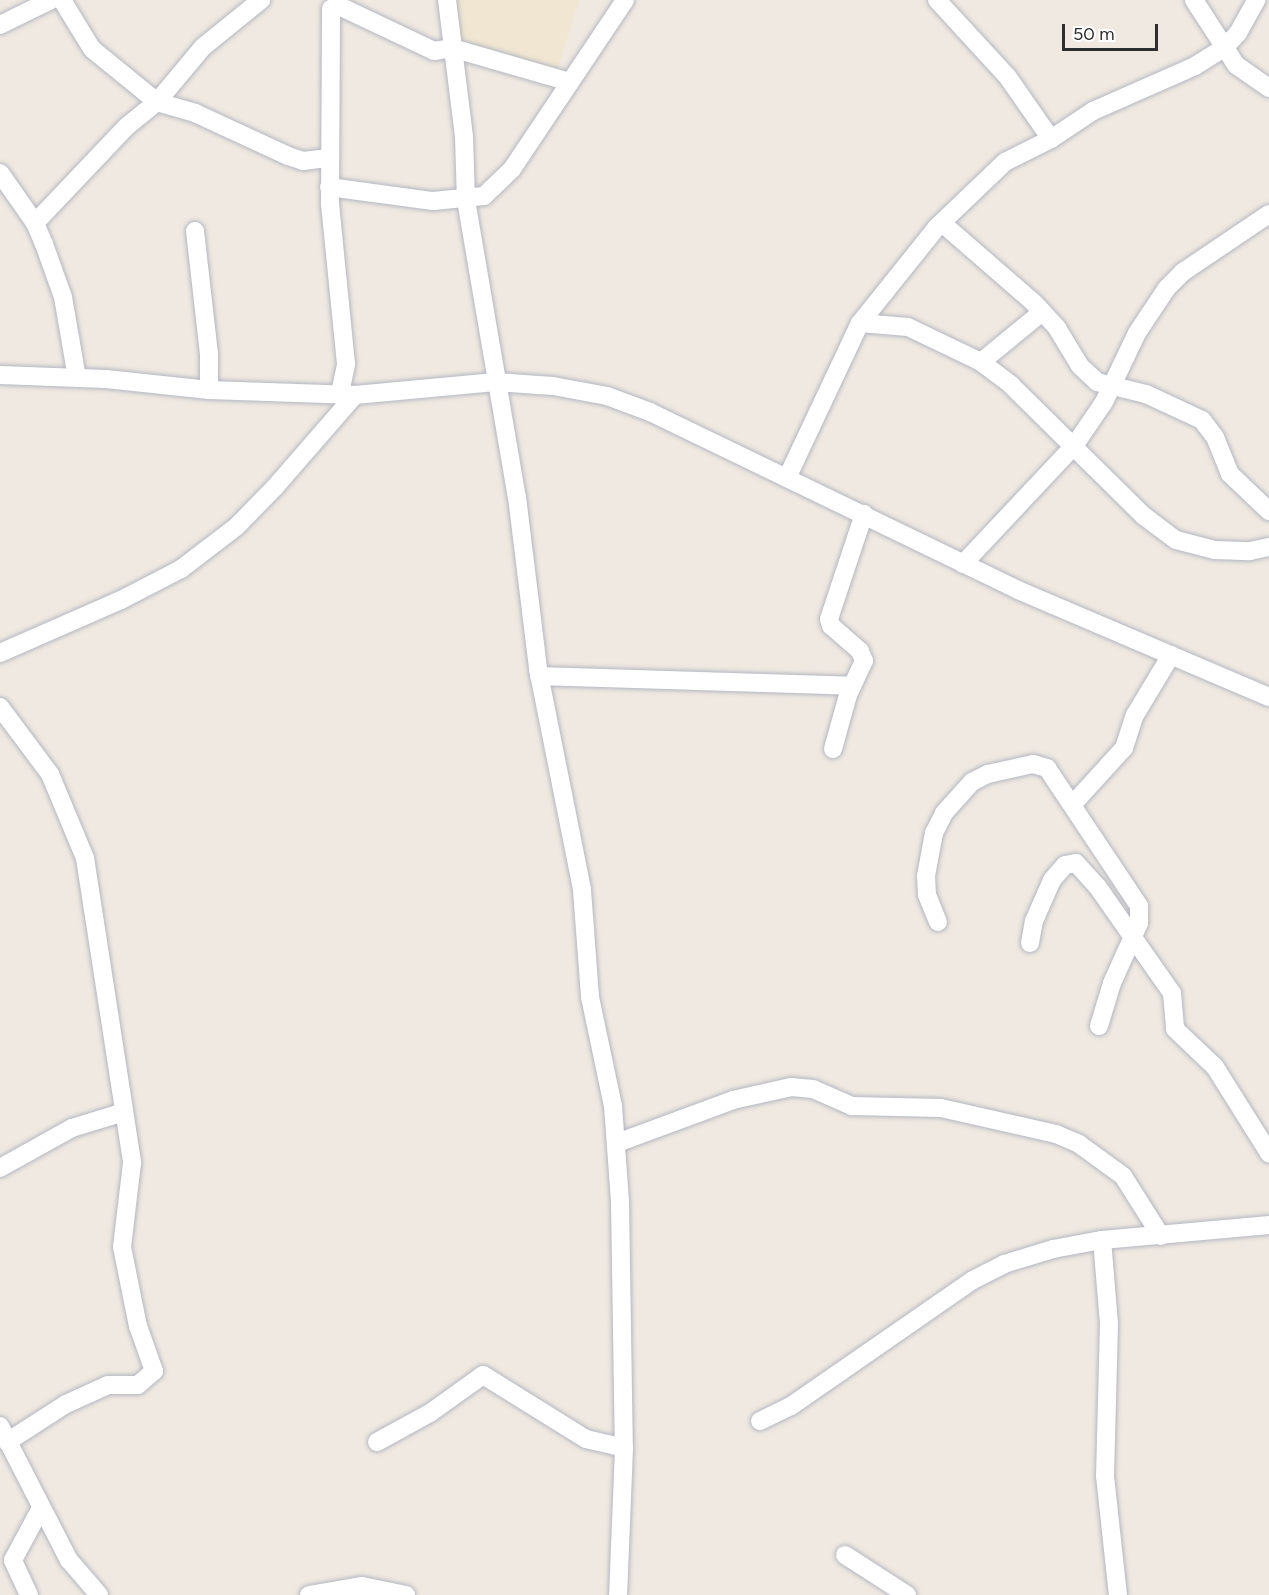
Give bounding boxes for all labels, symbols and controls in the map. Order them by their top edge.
scale bar [1065,12,1161,50]
text: 50 m [1073,23,1115,45]

